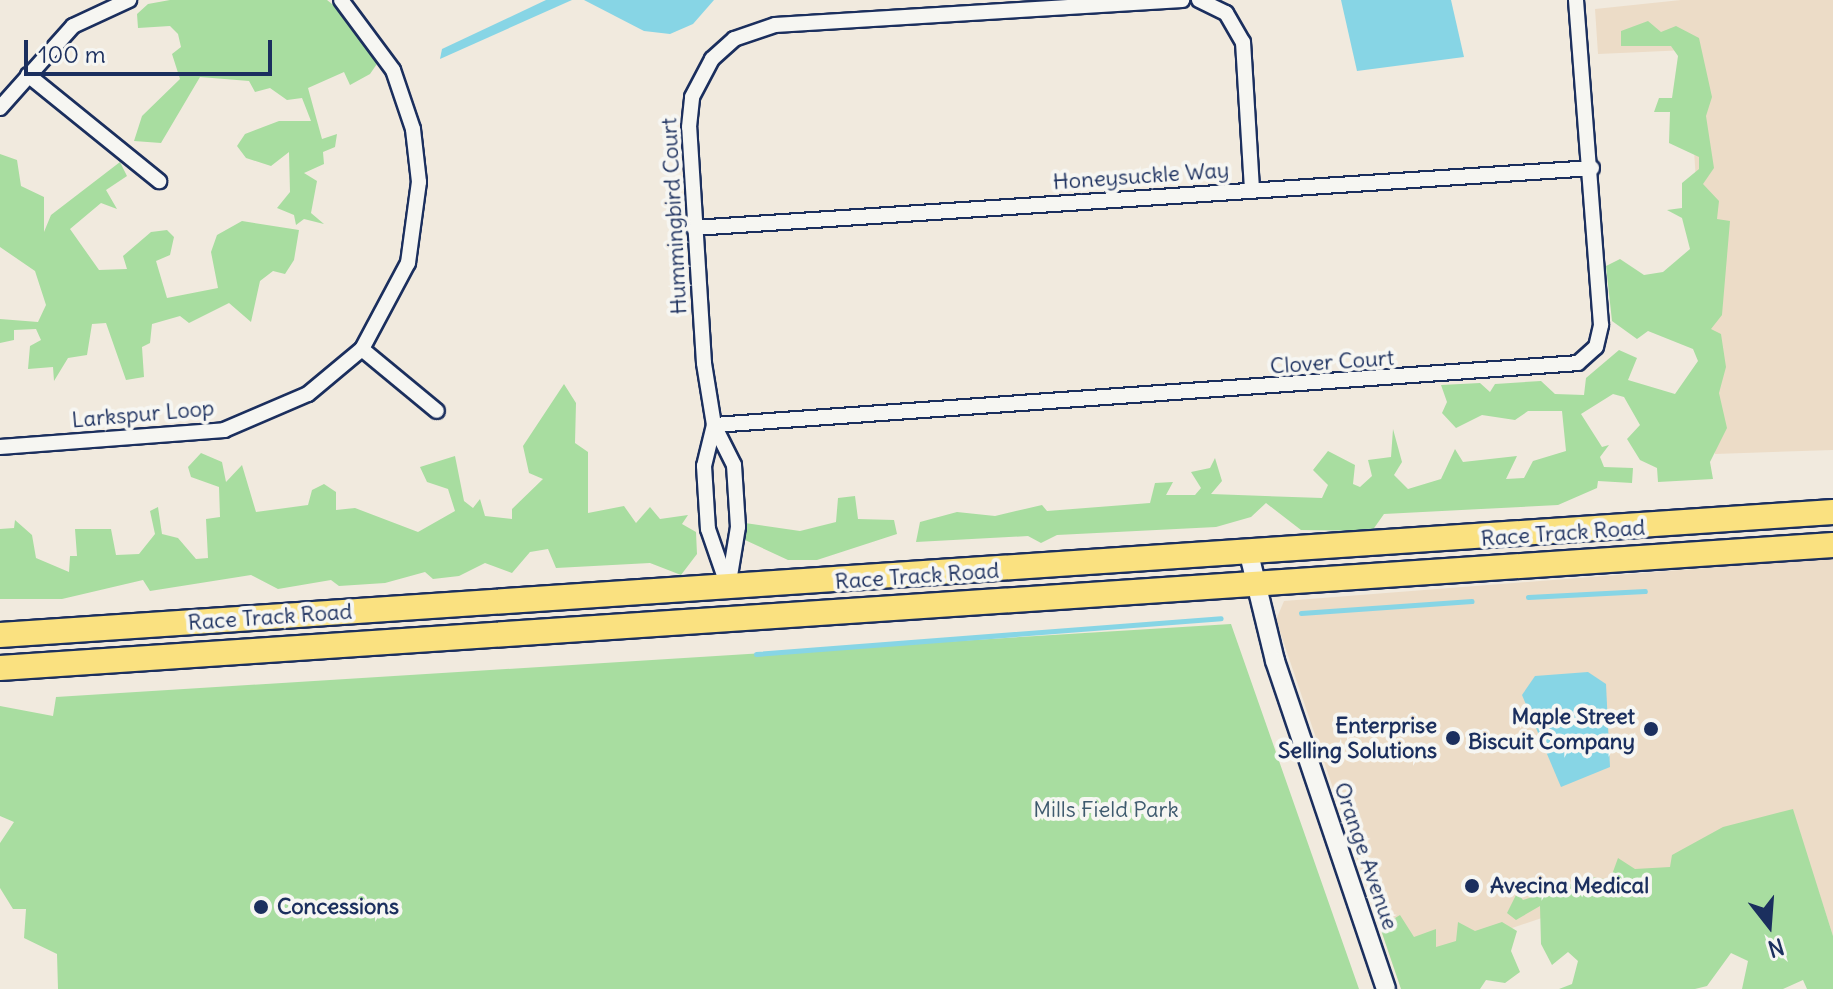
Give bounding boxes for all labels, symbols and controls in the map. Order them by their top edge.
scale bar [28,24,276,74]
text: 100 m [38,39,106,69]
street label: Hummingbird Court [656,117,692,315]
street label: Honeysuckle Way [1052,157,1230,195]
street label: Clover Court [1269,344,1395,380]
street label: Larkspur Loop [71,395,215,433]
street label: Race Track Road [1480,514,1646,552]
street label: Race Track Road [834,557,1000,595]
street label: Race Track Road [187,598,353,636]
place label: Maple Street Biscuit Company [1468,703,1635,754]
place label: Enterprise Selling Solutions [1278,712,1437,764]
marker: Maple Street Biscuit Company [1642,720,1660,738]
marker: Enterprise Selling Solutions [1444,729,1462,747]
street label: Orange Avenue [1328,779,1404,933]
park label: Mills Field Park [1033,797,1179,823]
place label: Avecina Medical [1490,873,1649,899]
marker: Avecina Medical [1461,875,1483,897]
north arrow [1729,885,1809,965]
place label: Concessions [277,894,399,920]
marker: Concessions [252,898,270,916]
text: N [1765,932,1787,964]

